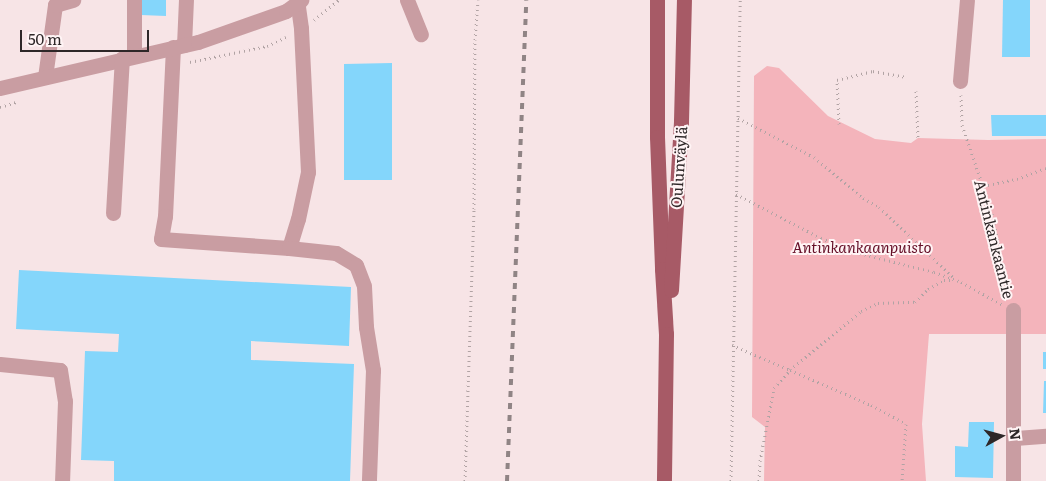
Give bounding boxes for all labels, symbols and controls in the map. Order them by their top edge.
scale bar [22,20,151,52]
text: 50 m [28,27,62,50]
street label: Oulunväylä [666,126,690,208]
street label: Antinkankaantie [972,178,1018,300]
park label: Antinkankaanpuisto [792,238,932,256]
north arrow [976,411,1026,461]
text: N [1005,427,1027,441]

